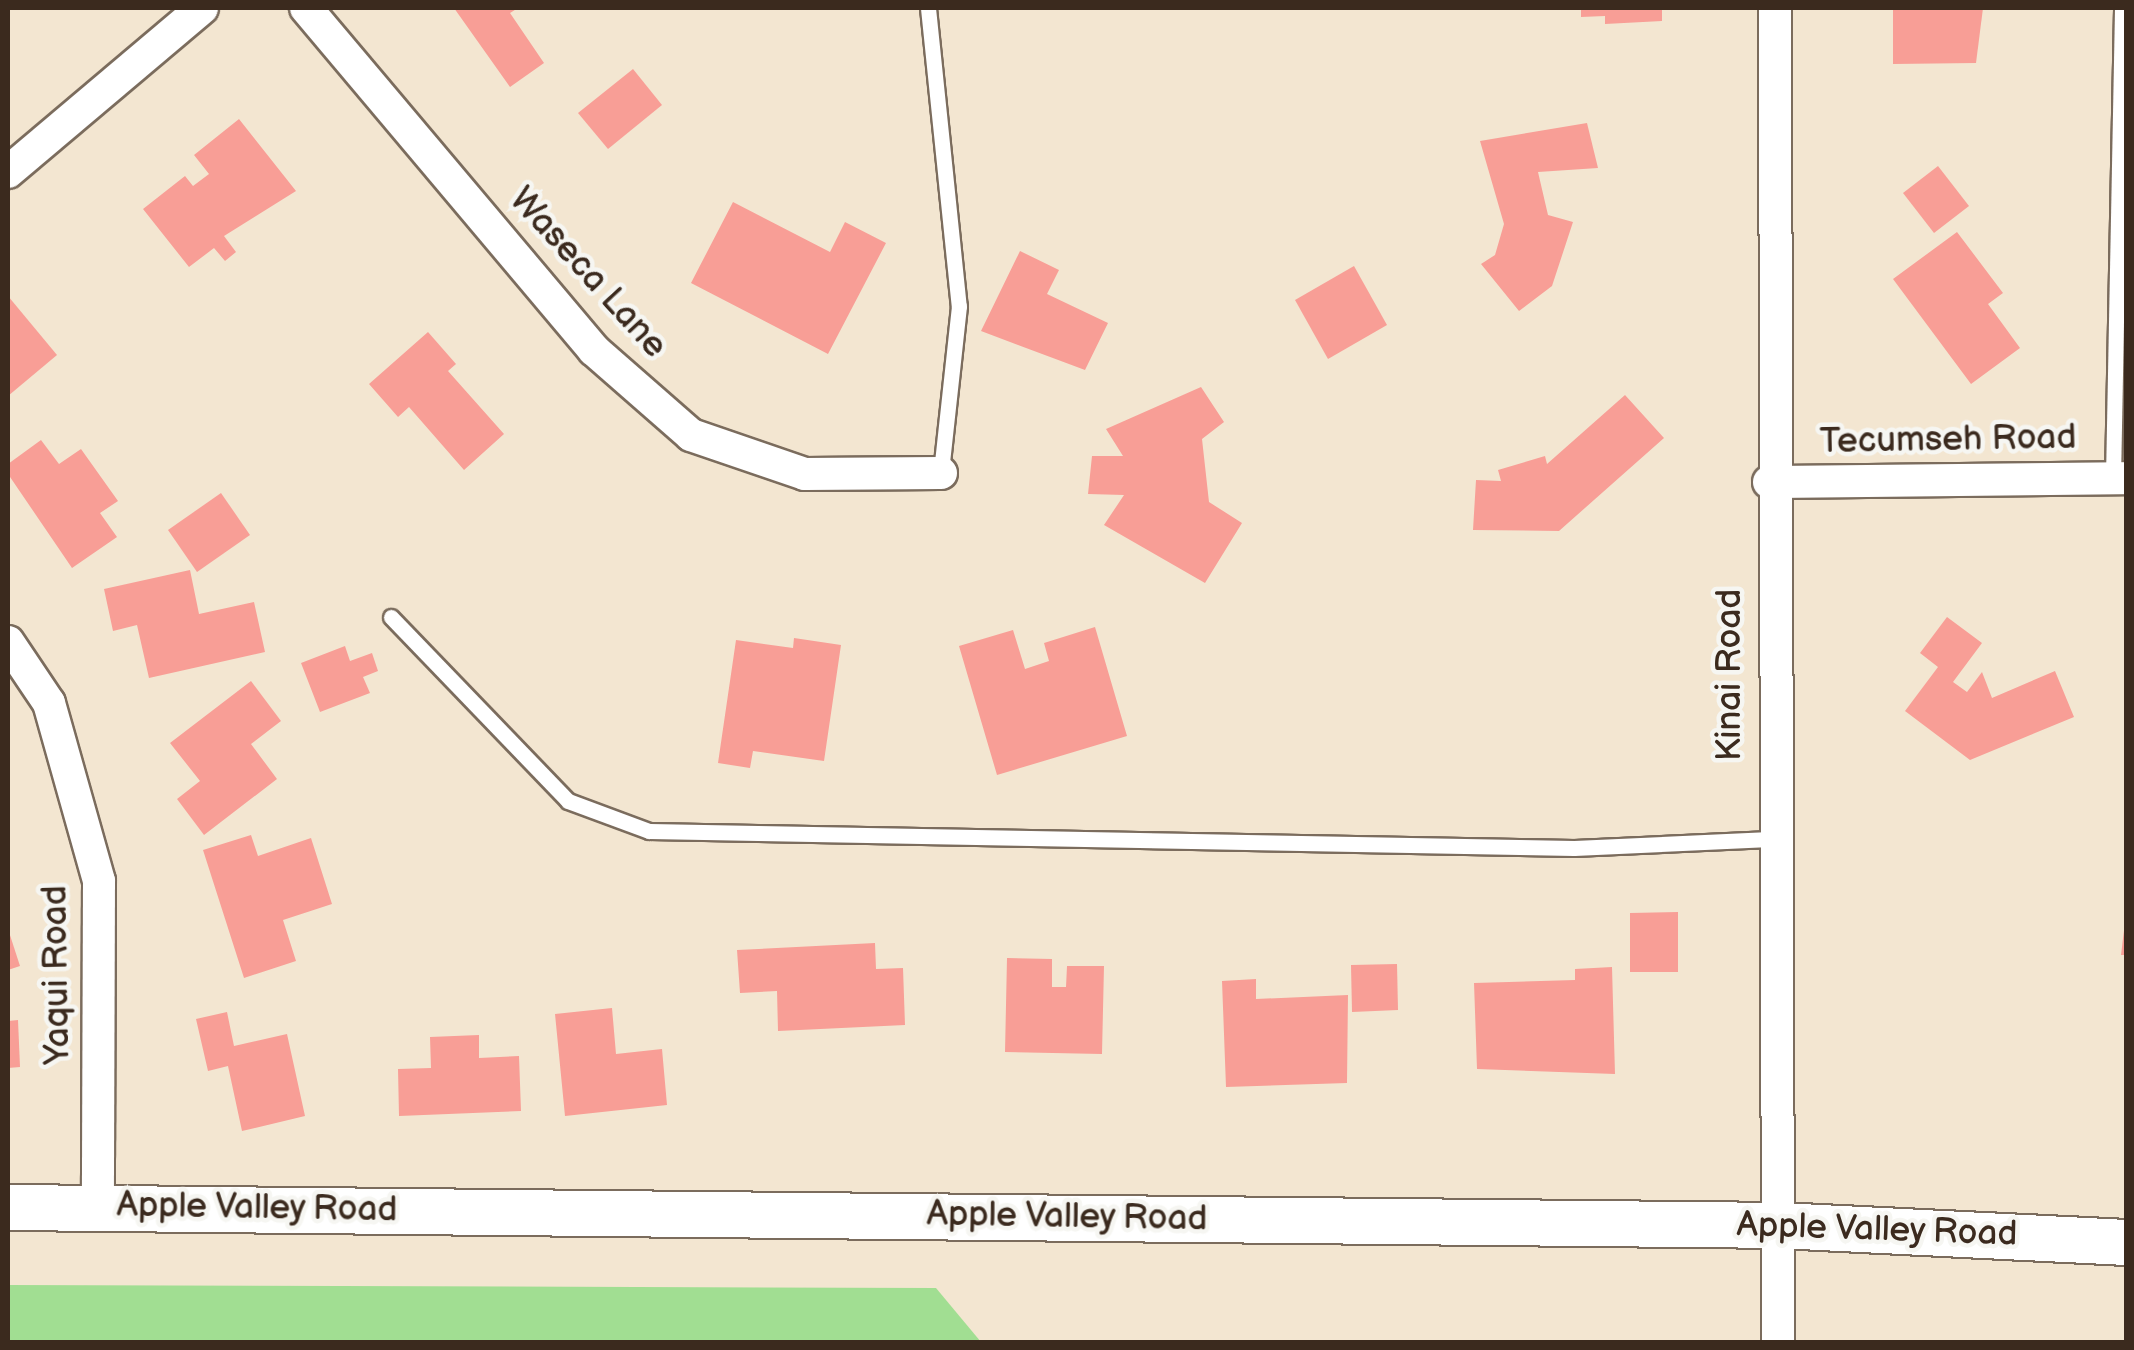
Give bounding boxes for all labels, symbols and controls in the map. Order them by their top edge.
street label: Waseca Lane [500,179,676,367]
street label: Tecumseh Road [1819,417,2077,463]
street label: Kinai Road [1709,589,1751,761]
street label: Yaqui Road [34,885,80,1065]
street label: Apple Valley Road [115,1185,399,1231]
street label: Apple Valley Road [925,1194,1209,1240]
street label: Apple Valley Road [1734,1204,2020,1256]

